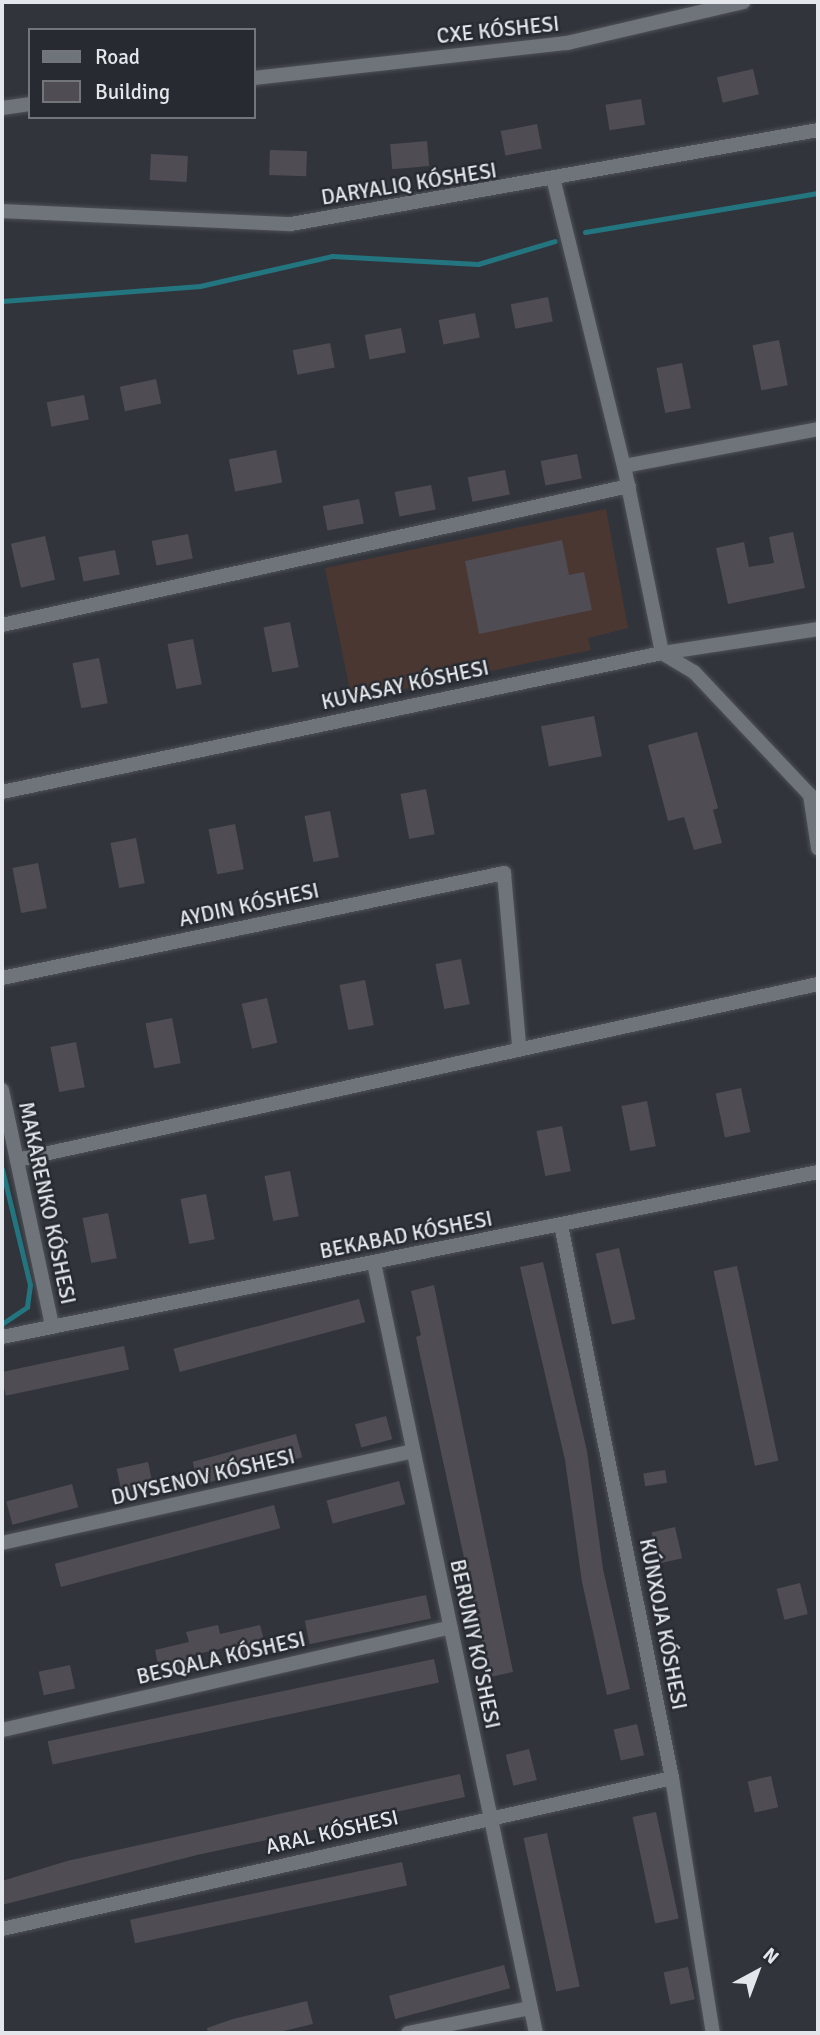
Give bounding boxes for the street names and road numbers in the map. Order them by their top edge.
street label: CXE KÓSHESI [435,11,561,49]
street label: DARYALIQ KÓSHESI [319,158,499,210]
street label: KUVASAY KÓSHESI [319,655,491,715]
street label: AYDIN KÓSHESI [177,878,321,932]
street label: MAKARENKO KÓSHESI [13,1099,81,1307]
street label: BEKABAD KÓSHESI [318,1206,494,1264]
street label: DUYSENOV KÓSHESI [109,1444,297,1510]
street label: KÚNXOJA KÓSHESI [634,1536,692,1712]
street label: BERUNIY KO'SHESI [445,1557,505,1731]
street label: BESQALA KÓSHESI [134,1626,308,1690]
street label: ARAL KÓSHESI [263,1804,401,1860]

